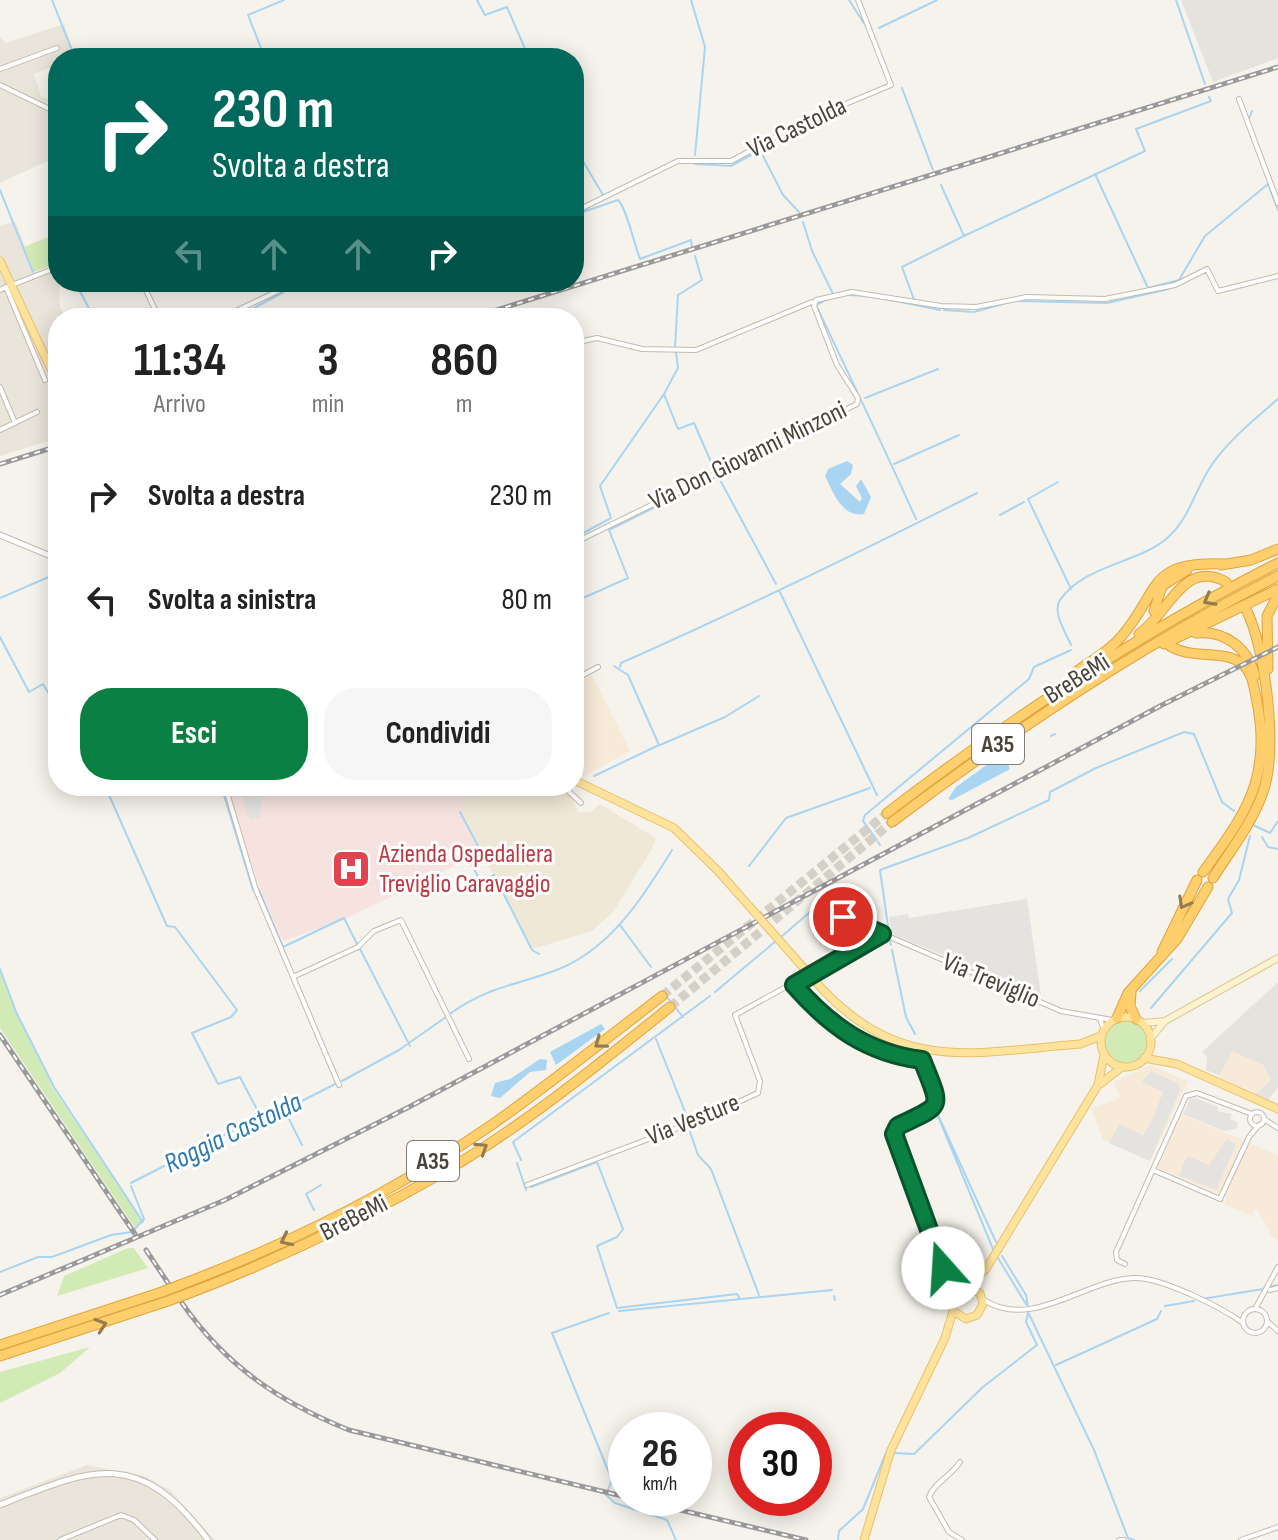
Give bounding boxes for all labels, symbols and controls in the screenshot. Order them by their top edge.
text: 230 m [212,77,334,144]
icon: right [80,80,184,184]
street label: Via Castolda [742,91,852,165]
text: Svolta a destra [212,145,390,188]
icon: left [168,232,212,276]
icon: ahead [252,232,296,276]
icon: ahead [336,232,380,276]
icon: right [420,232,464,276]
text: 11:34 [134,332,226,389]
text: 3 [317,332,339,389]
text: 860 [430,332,498,389]
text: Arrivo [154,389,206,420]
text: min [312,389,344,420]
text: m [456,389,473,420]
street label: Via Don Giovanni Minzoni [644,395,852,517]
icon: right [80,474,124,518]
text: Svolta a destra [148,478,305,514]
text: 230 m [490,478,552,514]
icon: left [80,578,124,622]
text: Svolta a sinistra [148,582,316,618]
text: 80 m [501,582,552,618]
one-way arrow [1203,590,1218,606]
street label: BreBeMi [1039,647,1115,711]
button: Esci [80,688,308,780]
button: Condividi [324,688,552,780]
road number: A35 [972,724,1024,764]
place label: Azienda Ospedaliera Treviglio Caravaggio [378,839,553,900]
hospital icon: Azienda Ospedaliera Treviglio Caravaggio [330,848,372,890]
pin [809,883,877,951]
icon: arrive [821,895,865,939]
one-way arrow [1178,895,1194,909]
street label: Via Treviglio [938,947,1044,1015]
one-way arrow [594,1034,609,1048]
water label: Roggia Castolda [159,1085,308,1180]
street label: Via Vesture [642,1087,744,1153]
road number: A35 [407,1141,459,1181]
one-way arrow [473,1143,488,1158]
street label: BreBeMi [315,1188,393,1248]
position arrow [901,1226,985,1310]
one-way arrow [279,1230,294,1246]
one-way arrow [94,1318,108,1334]
speed limit sign: 30 [728,1412,832,1516]
text: 26 [642,1430,678,1478]
text: km/h [643,1472,677,1496]

